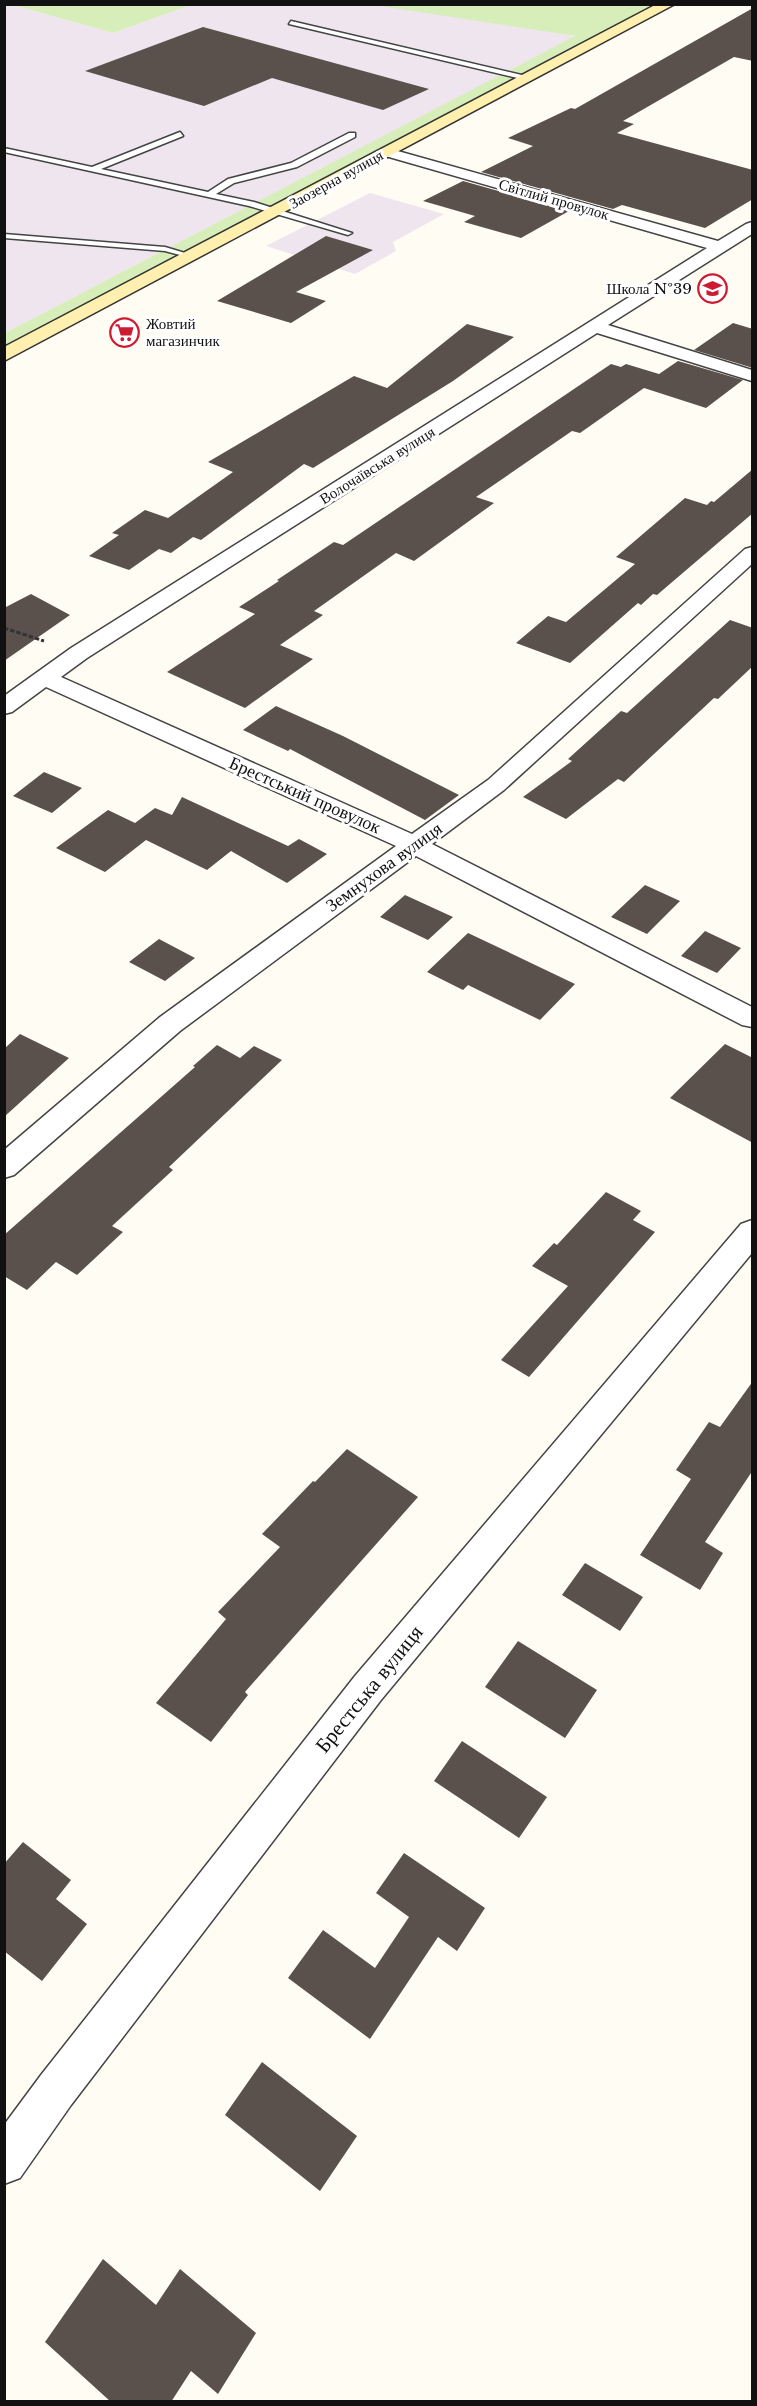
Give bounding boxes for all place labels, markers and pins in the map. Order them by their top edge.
school or university icon: Школа №39 [697,272,729,304]
place label: Школа №39 [606,279,692,298]
place label: Жовтий магазинчик [146,314,220,350]
supermarket icon: Жовтий магазинчик [109,316,141,348]

